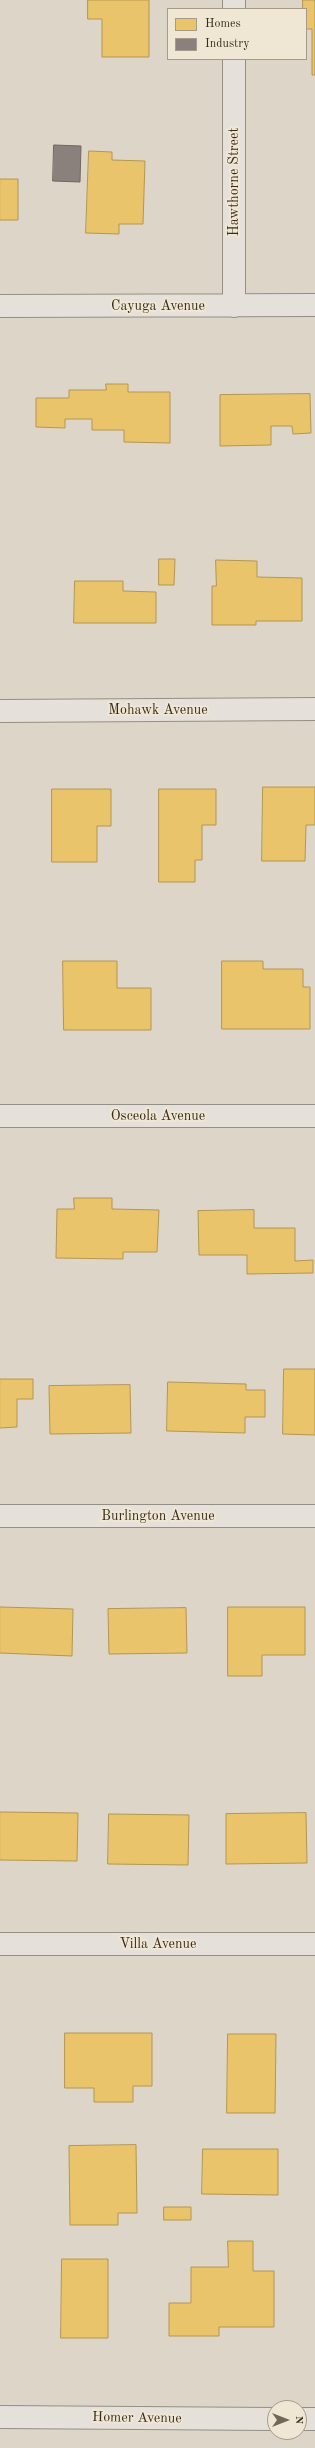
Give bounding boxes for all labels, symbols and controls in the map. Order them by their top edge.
legend [167,8,307,60]
text: Homes [205,18,241,30]
text: Industry [205,38,250,50]
street label: Hawthorne Street [226,128,242,236]
street label: Cayuga Avenue [111,298,205,314]
street label: Mohawk Avenue [108,702,208,718]
street label: Osceola Avenue [111,1108,205,1124]
street label: Burlington Avenue [101,1508,215,1524]
street label: Villa Avenue [120,1936,196,1952]
north arrow [267,2400,307,2440]
street label: Homer Avenue [92,2409,182,2427]
text: N [293,2416,304,2424]

